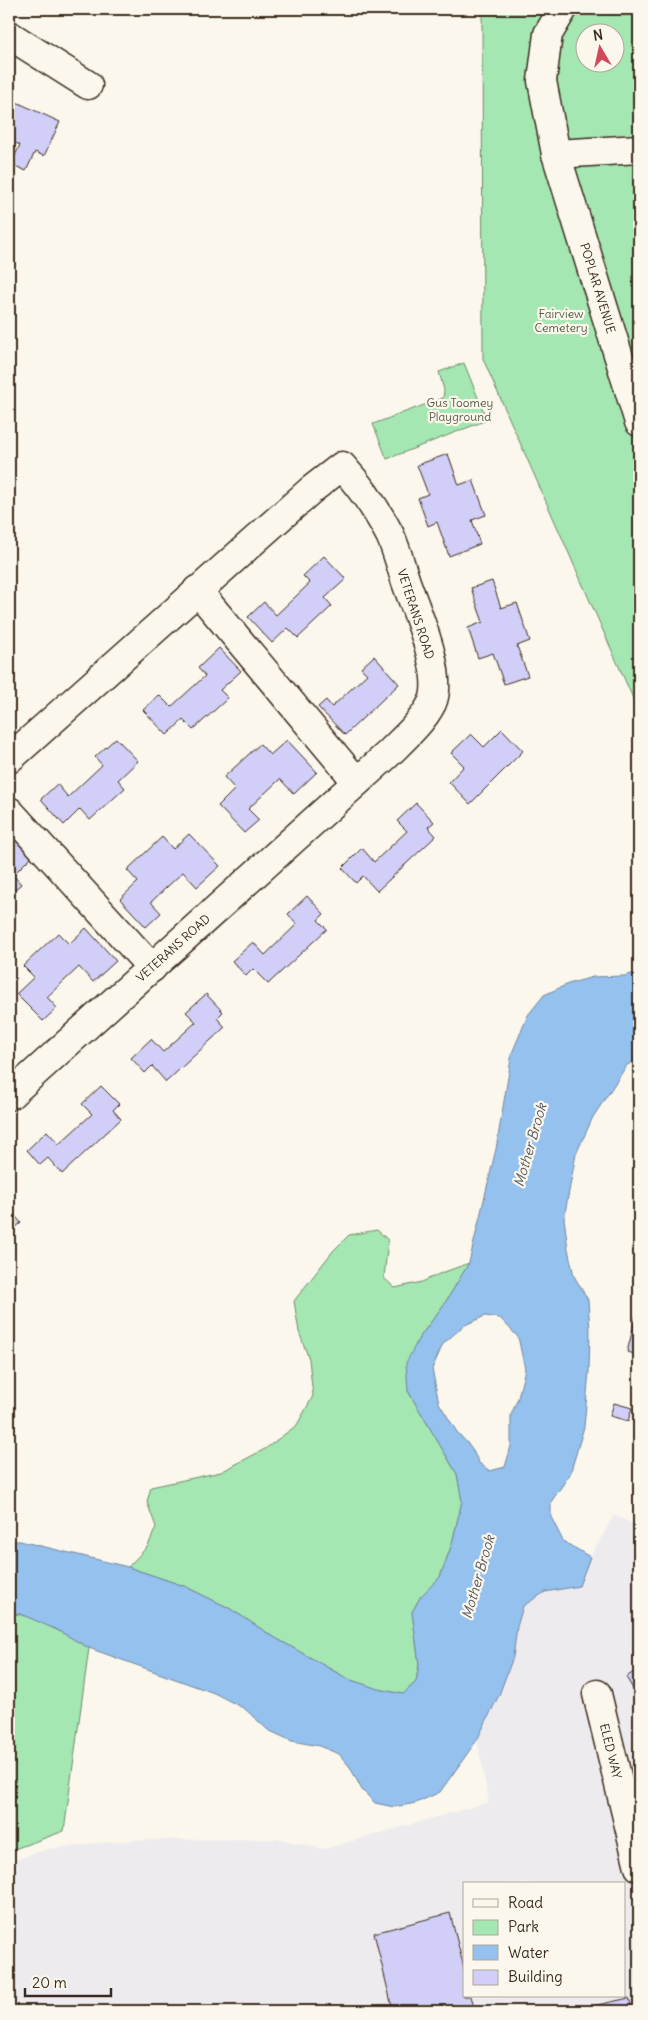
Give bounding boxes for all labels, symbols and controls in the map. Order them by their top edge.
north arrow [576,22,626,72]
text: N [592,26,604,45]
street label: POPLAR AVENUE [577,241,619,335]
park label: Fairview Cemetery [534,306,588,335]
park label: Gus Toomey Playground [427,395,493,424]
street label: VETERANS ROAD [394,567,438,661]
street label: VETERANS ROAD [133,911,213,985]
water label: Mother Brook [509,1100,551,1189]
water label: Mother Brook [457,1532,499,1621]
street label: ELED WAY [597,1722,625,1781]
legend [463,1882,626,1998]
text: Road [508,1893,543,1912]
text: Park [508,1917,539,1936]
text: Water [508,1943,549,1962]
scale bar [25,1965,111,1997]
text: Building [508,1967,563,1986]
text: 20 m [32,1973,67,1992]

